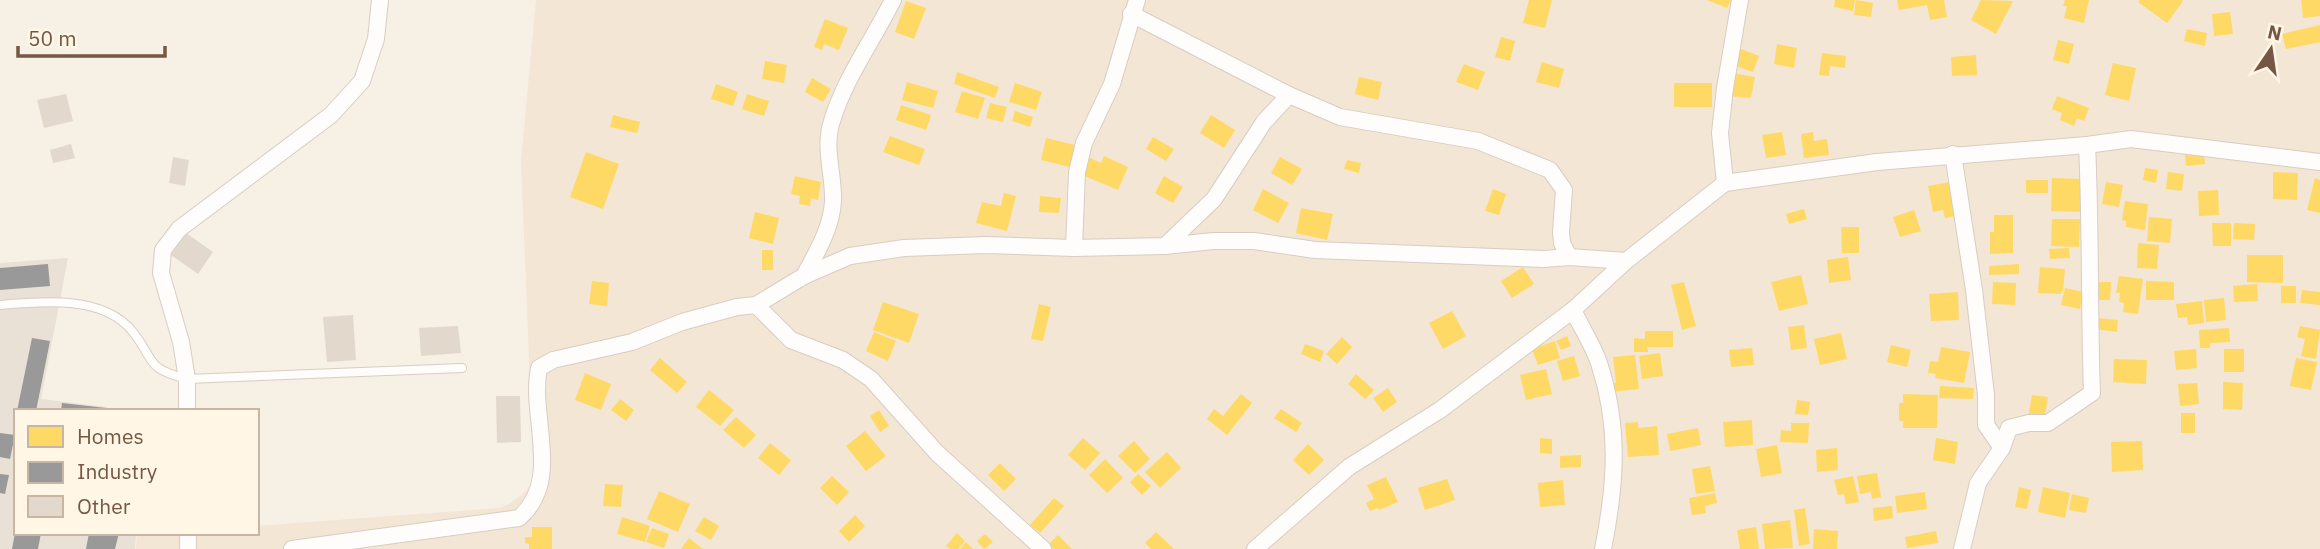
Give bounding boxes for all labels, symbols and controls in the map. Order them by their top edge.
scale bar [18,14,164,58]
north arrow [2236,14,2306,84]
text: N [2265,19,2284,46]
text: 50 m [28,24,77,52]
legend [14,409,259,535]
text: Homes [77,422,144,450]
text: Industry [77,457,158,485]
text: Other [77,492,131,520]

